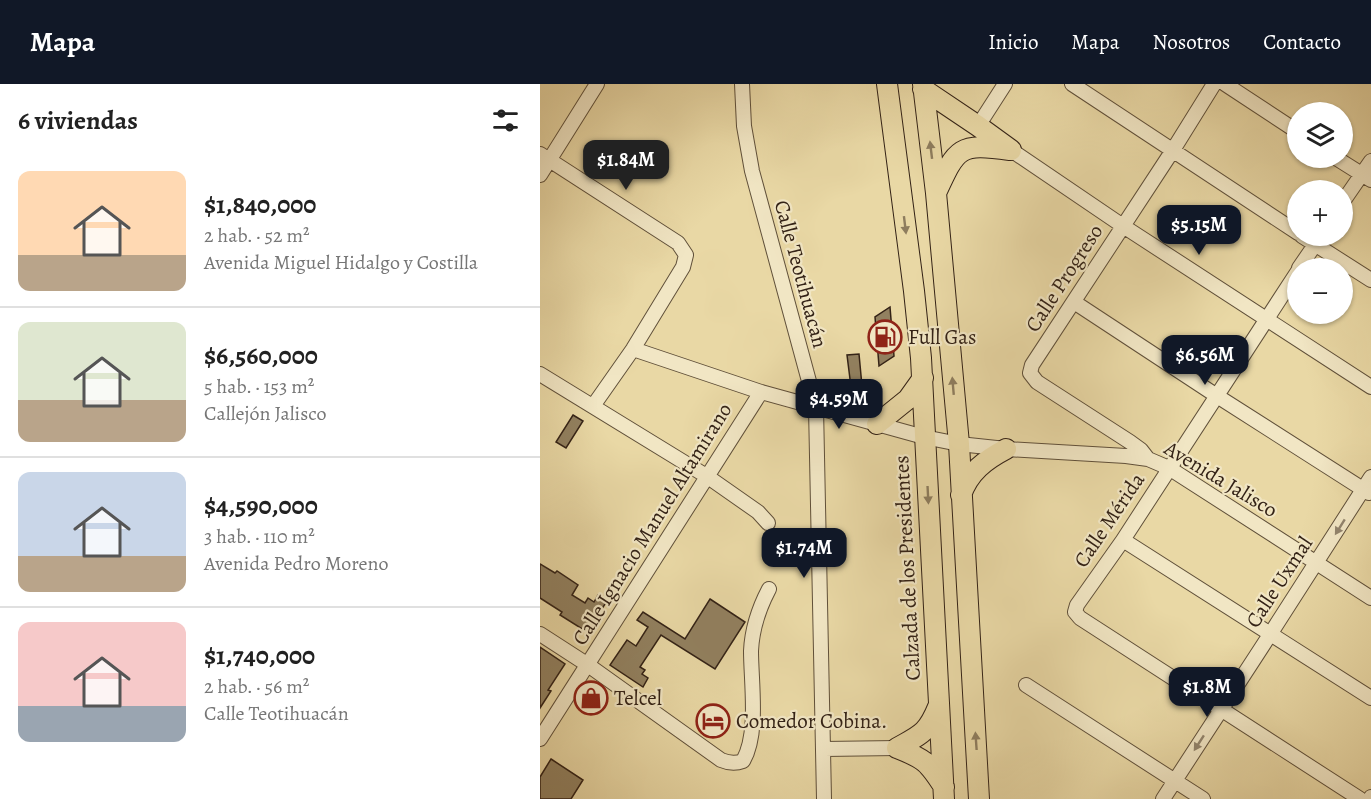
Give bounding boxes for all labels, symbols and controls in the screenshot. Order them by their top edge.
text: Mapa [30,23,95,61]
text: Inicio [988,28,1038,56]
text: Mapa [1071,28,1120,56]
text: Nosotros [1153,28,1230,56]
text: Contacto [1263,28,1341,56]
map controls [1287,102,1353,324]
button: layers [1287,102,1353,168]
text: 6 viviendas [18,103,138,138]
icon: filters [489,104,522,137]
pin: $1.84M [577,140,675,191]
one-way arrow [926,140,935,159]
text: $1.84M [597,146,655,173]
button: + [1287,180,1353,246]
text: $1,840,000 [204,187,316,222]
icon: home [66,195,138,267]
street label: Calle Teotihuacán [768,197,834,351]
pin: $5.15M [1150,205,1248,256]
text: $5.15M [1171,211,1227,238]
one-way arrow [901,216,910,235]
street label: Calle Progreso [1019,219,1109,337]
text: 2 hab. · 52 m² [204,222,310,249]
text: Avenida Miguel Hidalgo y Costilla [204,249,478,276]
button: − [1287,258,1353,324]
fuel station icon: Full Gas [867,319,903,355]
place label: Full Gas [908,323,977,351]
pin: $6.56M [1156,335,1254,386]
text: $6,560,000 [204,338,318,373]
text: $6.56M [1176,341,1234,368]
icon: home [66,346,138,418]
text: 5 hab. · 153 m² [204,373,314,400]
one-way arrow [948,376,958,395]
pin: $4.59M [790,379,888,430]
text: $4.59M [810,385,868,412]
street label: Calle Ignacio Manuel Altamirano [566,398,738,650]
text: Callejón Jalisco [204,400,326,427]
street label: Avenida Jalisco [1158,434,1283,524]
street label: Calzada de los Presidentes [887,455,927,681]
street label: Calle Mérida [1067,467,1151,573]
one-way arrow [923,486,932,505]
text: $4,590,000 [204,488,318,523]
icon: home [66,496,138,568]
one-way arrow [1334,519,1345,535]
text: 3 hab. · 110 m² [204,523,315,550]
pin: $1.74M [755,528,853,579]
street label: Calle Uxmal [1239,531,1319,633]
text: $1.74M [776,534,832,561]
text: Avenida Pedro Moreno [204,550,388,577]
text: $1,740,000 [204,638,315,673]
icon: home [66,646,138,718]
pin: $1.8M [1165,667,1249,718]
text: 2 hab. · 56 m² [204,673,309,700]
text: $1.8M [1183,673,1231,700]
shop icon: Telcel [573,680,609,716]
place label: Telcel [614,684,662,712]
text: Calle Teotihuacán [204,700,349,727]
hotel icon: Comedor Cobina. [695,703,731,739]
place label: Comedor Cobina. [736,707,887,735]
one-way arrow [971,731,980,750]
one-way arrow [1194,735,1205,752]

